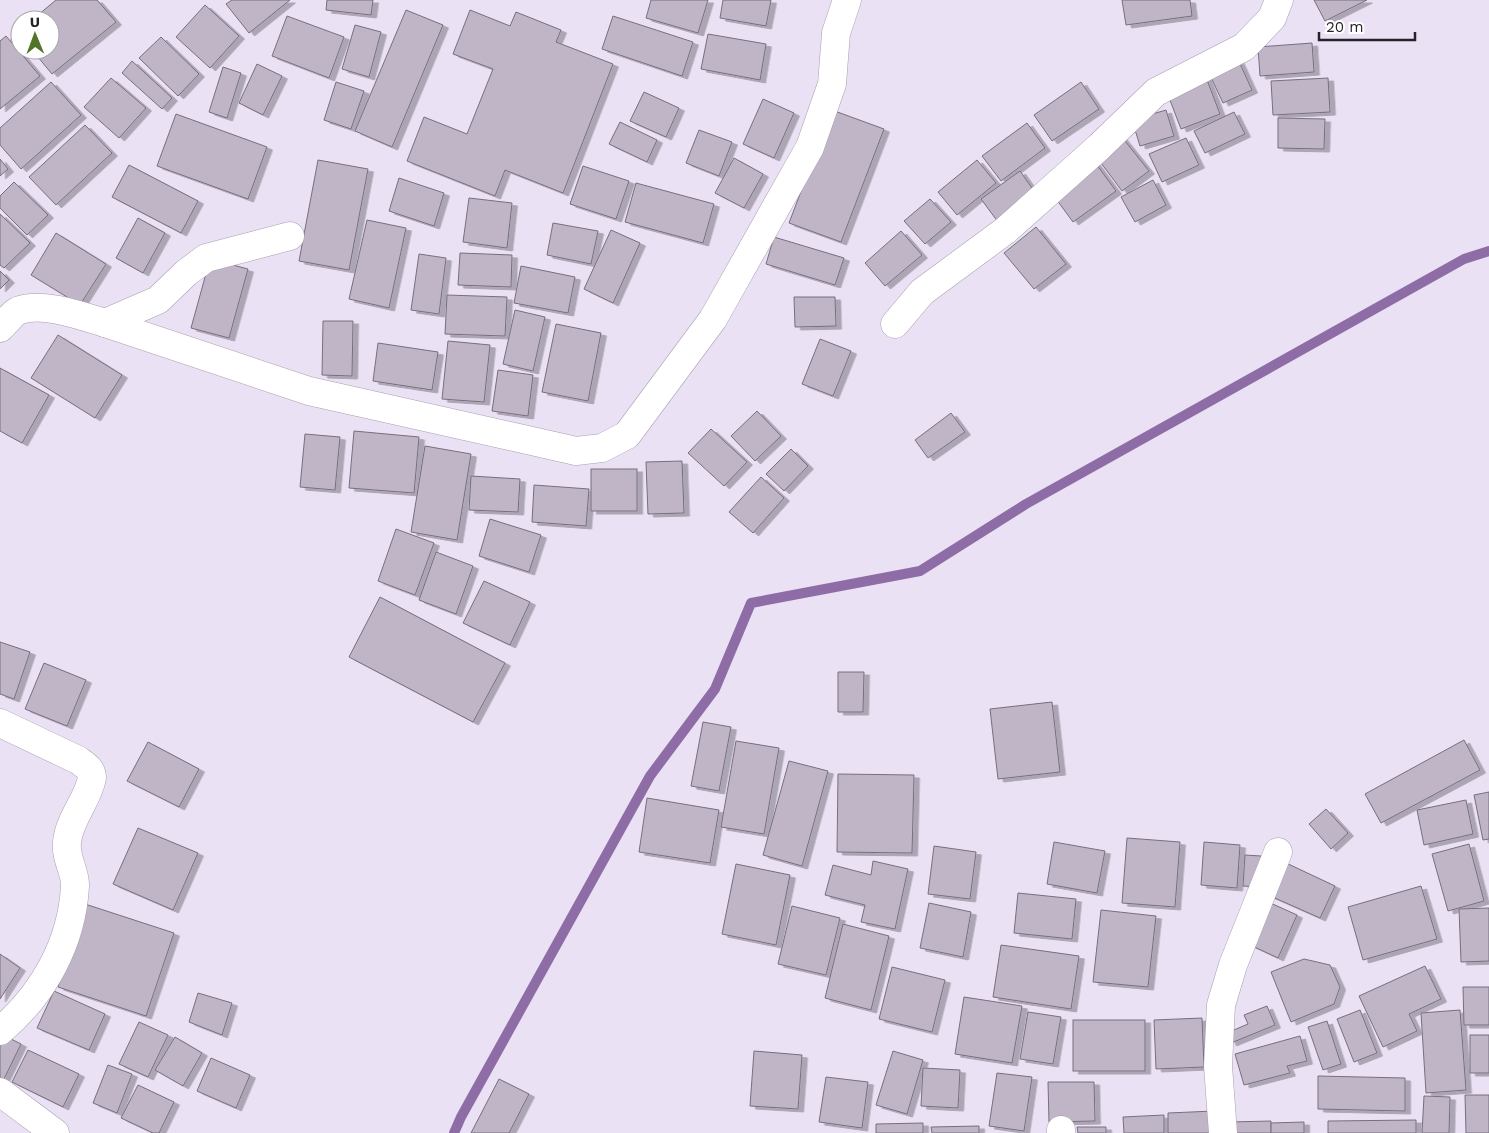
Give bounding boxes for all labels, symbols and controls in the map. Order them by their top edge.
north arrow [10,10,60,60]
scale bar [1319,10,1415,42]
text: U [30,14,40,30]
text: 20 m [1326,18,1364,36]

